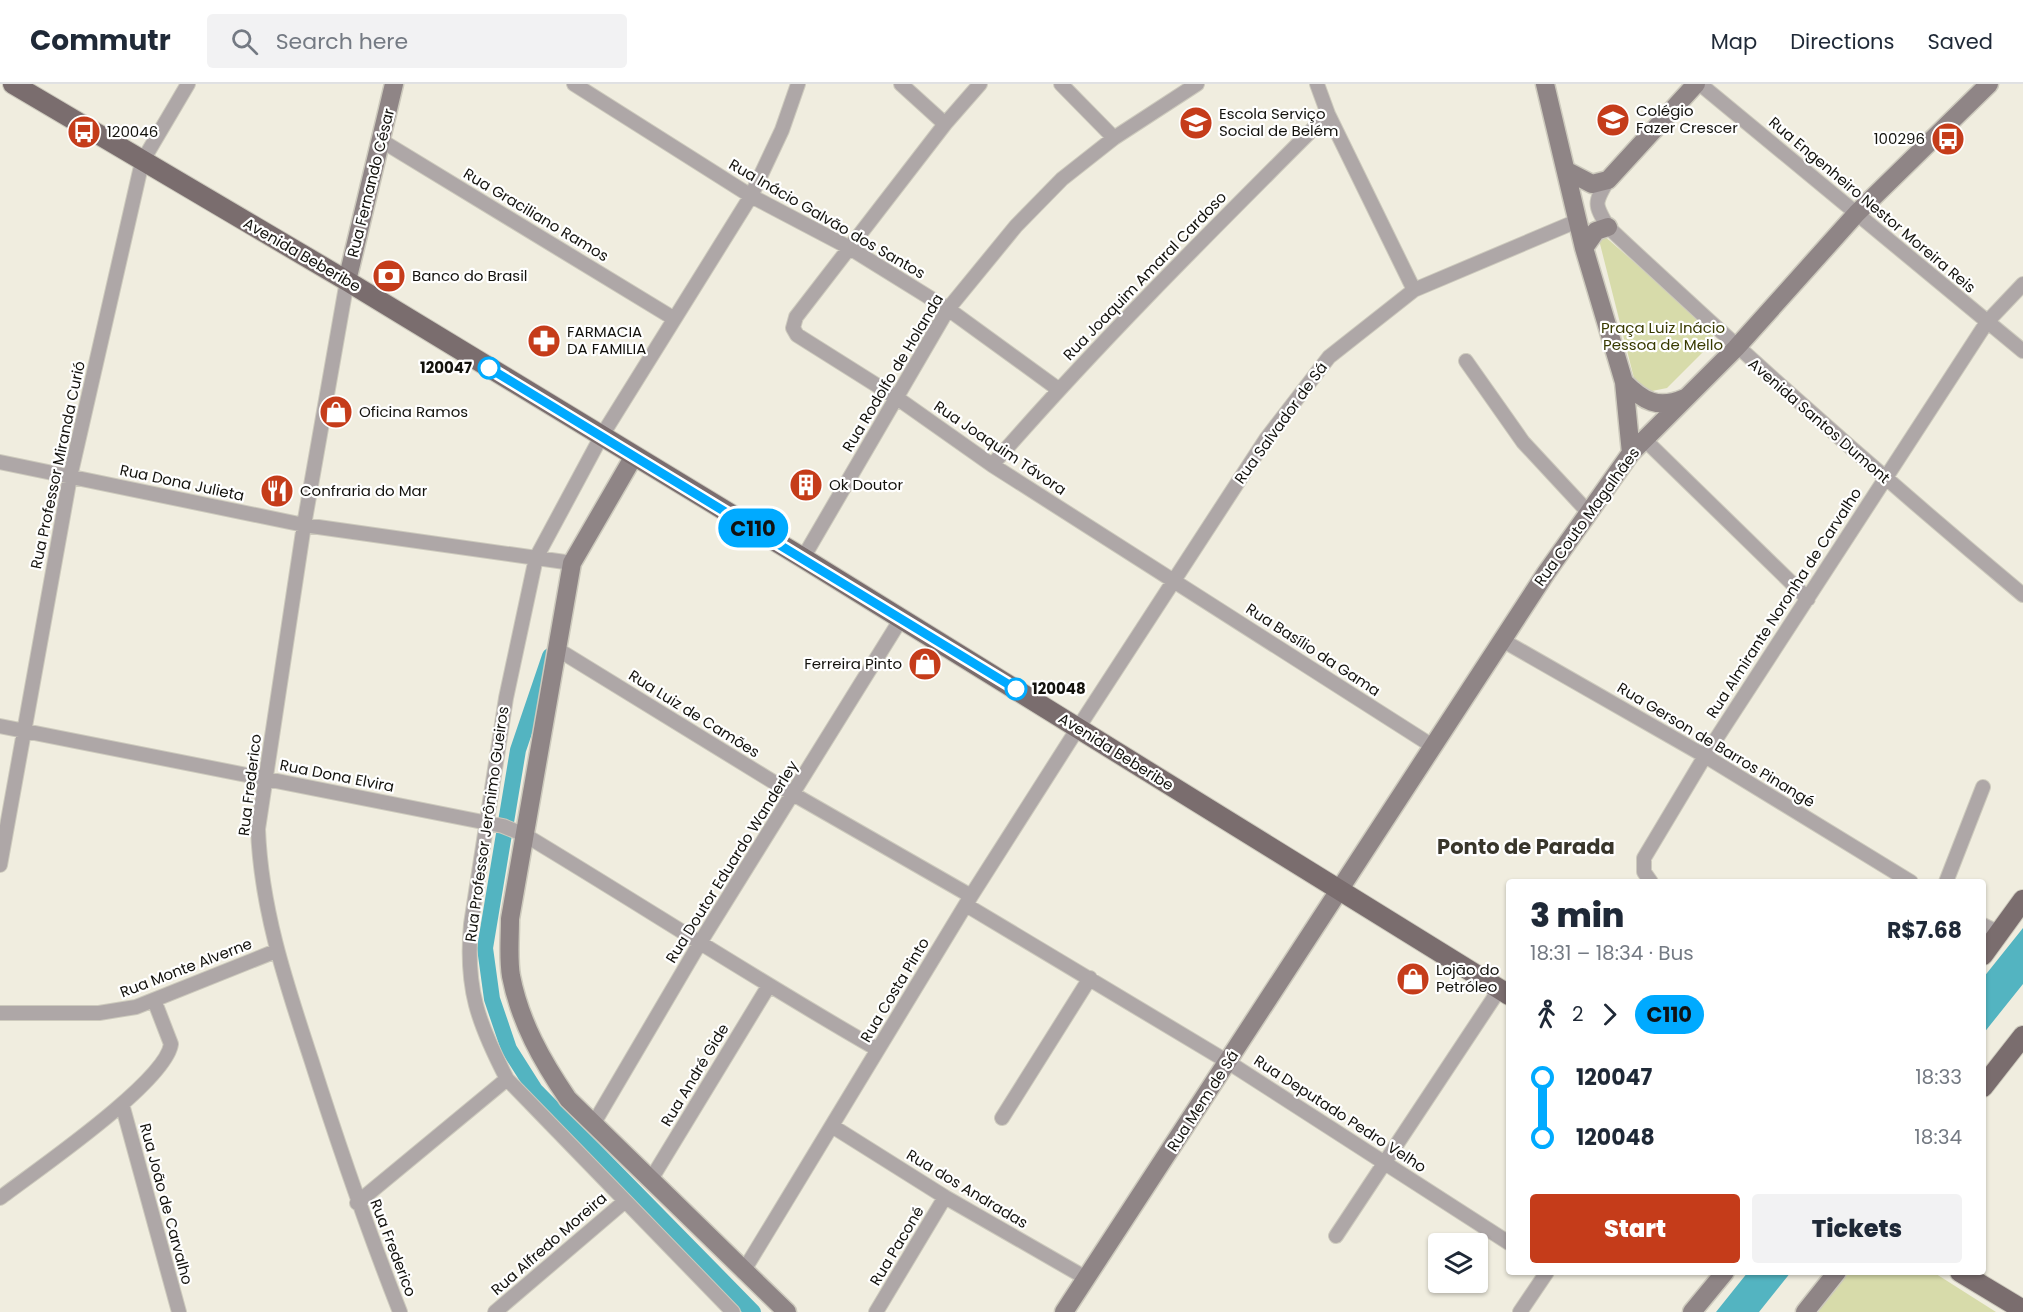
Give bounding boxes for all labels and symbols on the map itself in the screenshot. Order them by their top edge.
place label: Colégio Fazer Crescer [1636,100,1738,138]
school or university icon: Colégio Fazer Crescer [1595,102,1631,138]
place label: Escola Serviço Social de Belém [1219,103,1338,141]
school or university icon: Escola Serviço Social de Belém [1178,105,1214,141]
street label: Rua Fernando César [342,106,399,260]
street label: Rua Engenheiro Nestor Moreira Reis [1764,112,1980,298]
bus stop icon: 120046 [66,114,102,150]
place label: 120046 [107,121,158,142]
bus stop icon: 100296 [1930,121,1966,157]
place label: 100296 [1874,128,1925,149]
street label: Rua Inácio Galvão dos Santos [725,154,929,284]
street label: Rua Graciliano Ramos [460,163,613,266]
street label: Rua Joaquim Amaral Cardoso [1058,187,1231,365]
street label: Avenida Beberibe [240,212,365,297]
bank icon: Banco do Brasil [371,258,407,294]
place label: Banco do Brasil [412,265,528,286]
street label: Rua Rodolfo de Holanda [837,290,948,456]
park label: Praça Luiz Inácio Pessoa de Mello [1601,317,1725,355]
place label: FARMACIA DA FAMILIA [567,321,646,359]
pharmacy icon: FARMACIA DA FAMILIA [526,323,562,359]
street label: Avenida Santos Dumont [1744,353,1895,488]
place label: 120047 [420,357,472,378]
marker: 120047 [478,357,500,379]
street label: Rua Salvador de Sá [1229,358,1332,488]
street label: Rua Professor Miranda Curió [25,359,90,571]
shop icon: Oficina Ramos [318,394,354,430]
street label: Rua Joaquim Távora [930,395,1071,500]
place label: Oficina Ramos [359,401,468,422]
street label: Rua Couto Magalhães [1529,443,1644,590]
street label: Rua Dona Julieta [118,459,246,506]
building icon: Ok Doutor [788,467,824,503]
restaurant icon: Confraria do Mar [259,473,295,509]
place label: Ok Doutor [829,474,903,495]
place label: Confraria do Mar [300,480,428,501]
street label: Rua Almirante Noronha de Carvalho [1701,483,1866,722]
line badge: C110 [711,508,795,548]
street label: Rua Basílio da Gama [1242,598,1385,701]
shop icon: Ferreira Pinto [907,646,943,682]
place label: Ferreira Pinto [804,653,902,674]
street label: Rua Luiz de Camões [625,665,764,763]
street label: Rua Gerson de Barros Pinangé [1614,677,1819,812]
marker: 120048 [1005,678,1027,700]
place label: 120048 [1032,678,1086,699]
street label: Rua Professor Jerônimo Gueiros [460,705,513,943]
street label: Avenida Beberibe [1055,708,1178,795]
street label: Rua Frederico [233,733,266,837]
street label: Rua Dona Elvira [278,754,396,797]
street label: Rua Doutor Eduardo Wanderley [660,756,803,967]
district label: Ponto de Parada [1437,832,1615,861]
street label: Rua Monte Alverne [117,933,255,1002]
street label: Rua Costa Pinto [855,934,934,1046]
place label: Lojão do Petróleo [1436,959,1499,997]
shop icon: Lojão do Petróleo [1395,961,1431,997]
street label: Rua André Gide [656,1019,734,1130]
street label: Rua Mem de Sá [1162,1046,1243,1155]
street label: Rua Deputado Pedro Velho [1250,1050,1430,1177]
street label: Rua João de Carvalho [135,1121,198,1287]
street label: Rua dos Andradas [903,1144,1032,1233]
street label: Rua Alfredo Moreira [486,1187,611,1300]
street label: Rua Frederico [365,1196,422,1300]
street label: Rua Paconé [865,1202,929,1289]

